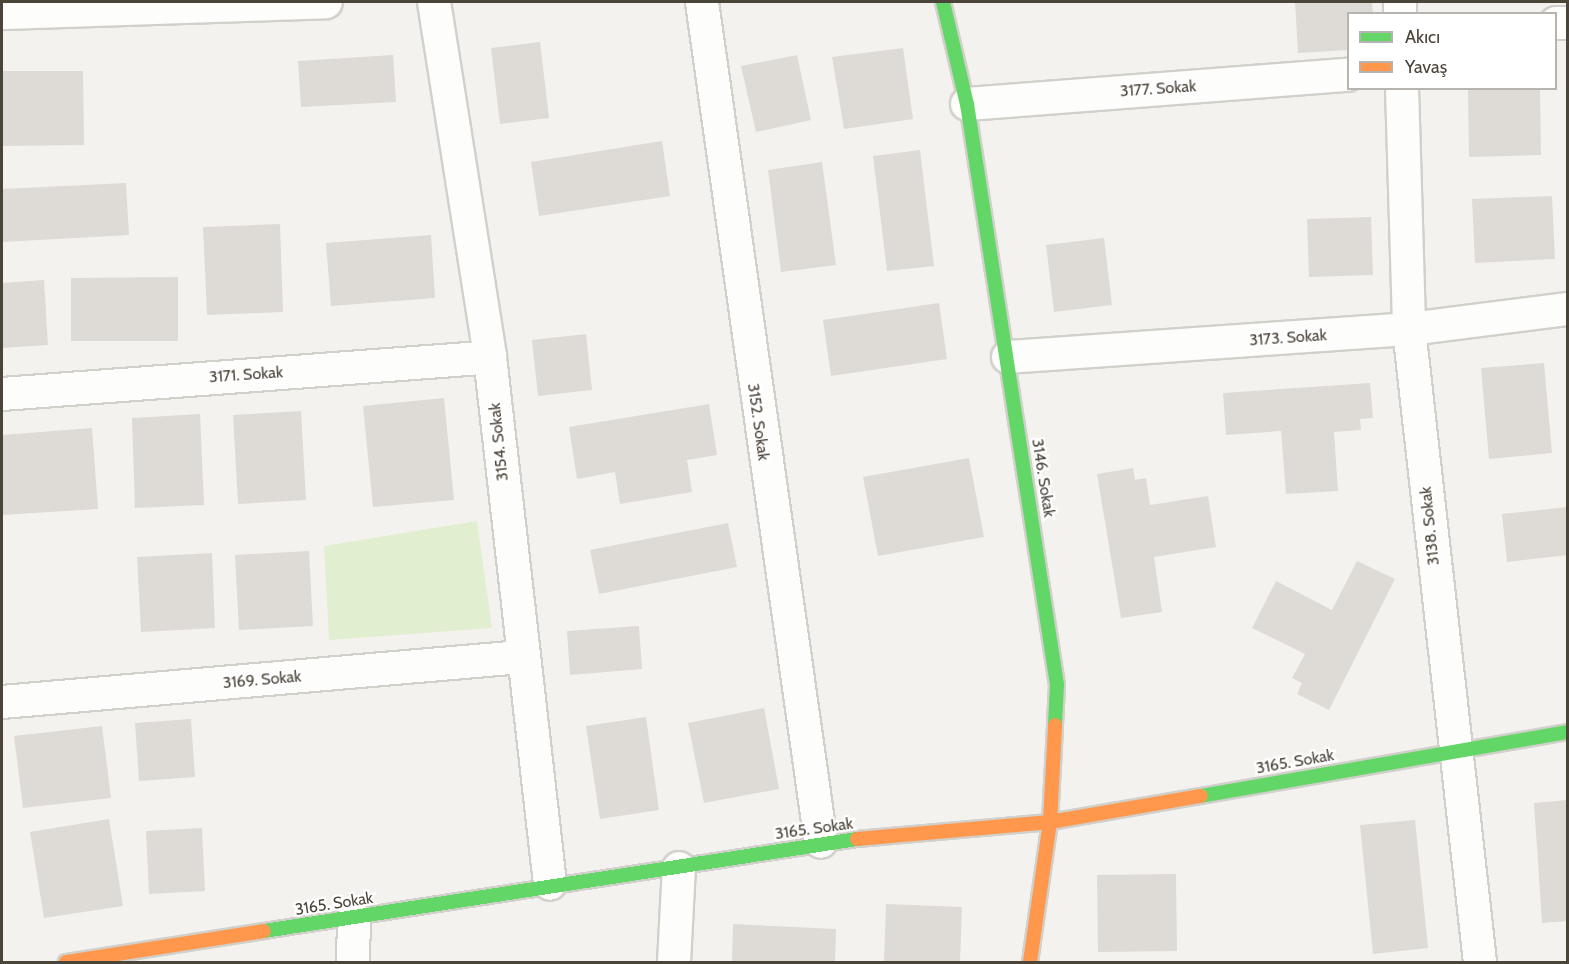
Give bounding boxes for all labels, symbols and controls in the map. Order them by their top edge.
legend [1347,12,1557,90]
text: Akıcı [1405,26,1440,48]
text: Yavaş [1405,56,1447,78]
street label: 3177. Sokak [1119,77,1197,101]
street label: 3173. Sokak [1249,326,1327,350]
street label: 3171. Sokak [208,363,284,387]
street label: 3152. Sokak [743,382,773,462]
street label: 3154. Sokak [485,402,513,482]
street label: 3146. Sokak [1027,437,1059,519]
street label: 3138. Sokak [1416,486,1444,566]
street label: 3169. Sokak [222,667,302,693]
street label: 3165. Sokak [1255,746,1335,778]
street label: 3165. Sokak [774,814,854,844]
street label: 3165. Sokak [294,888,374,920]

